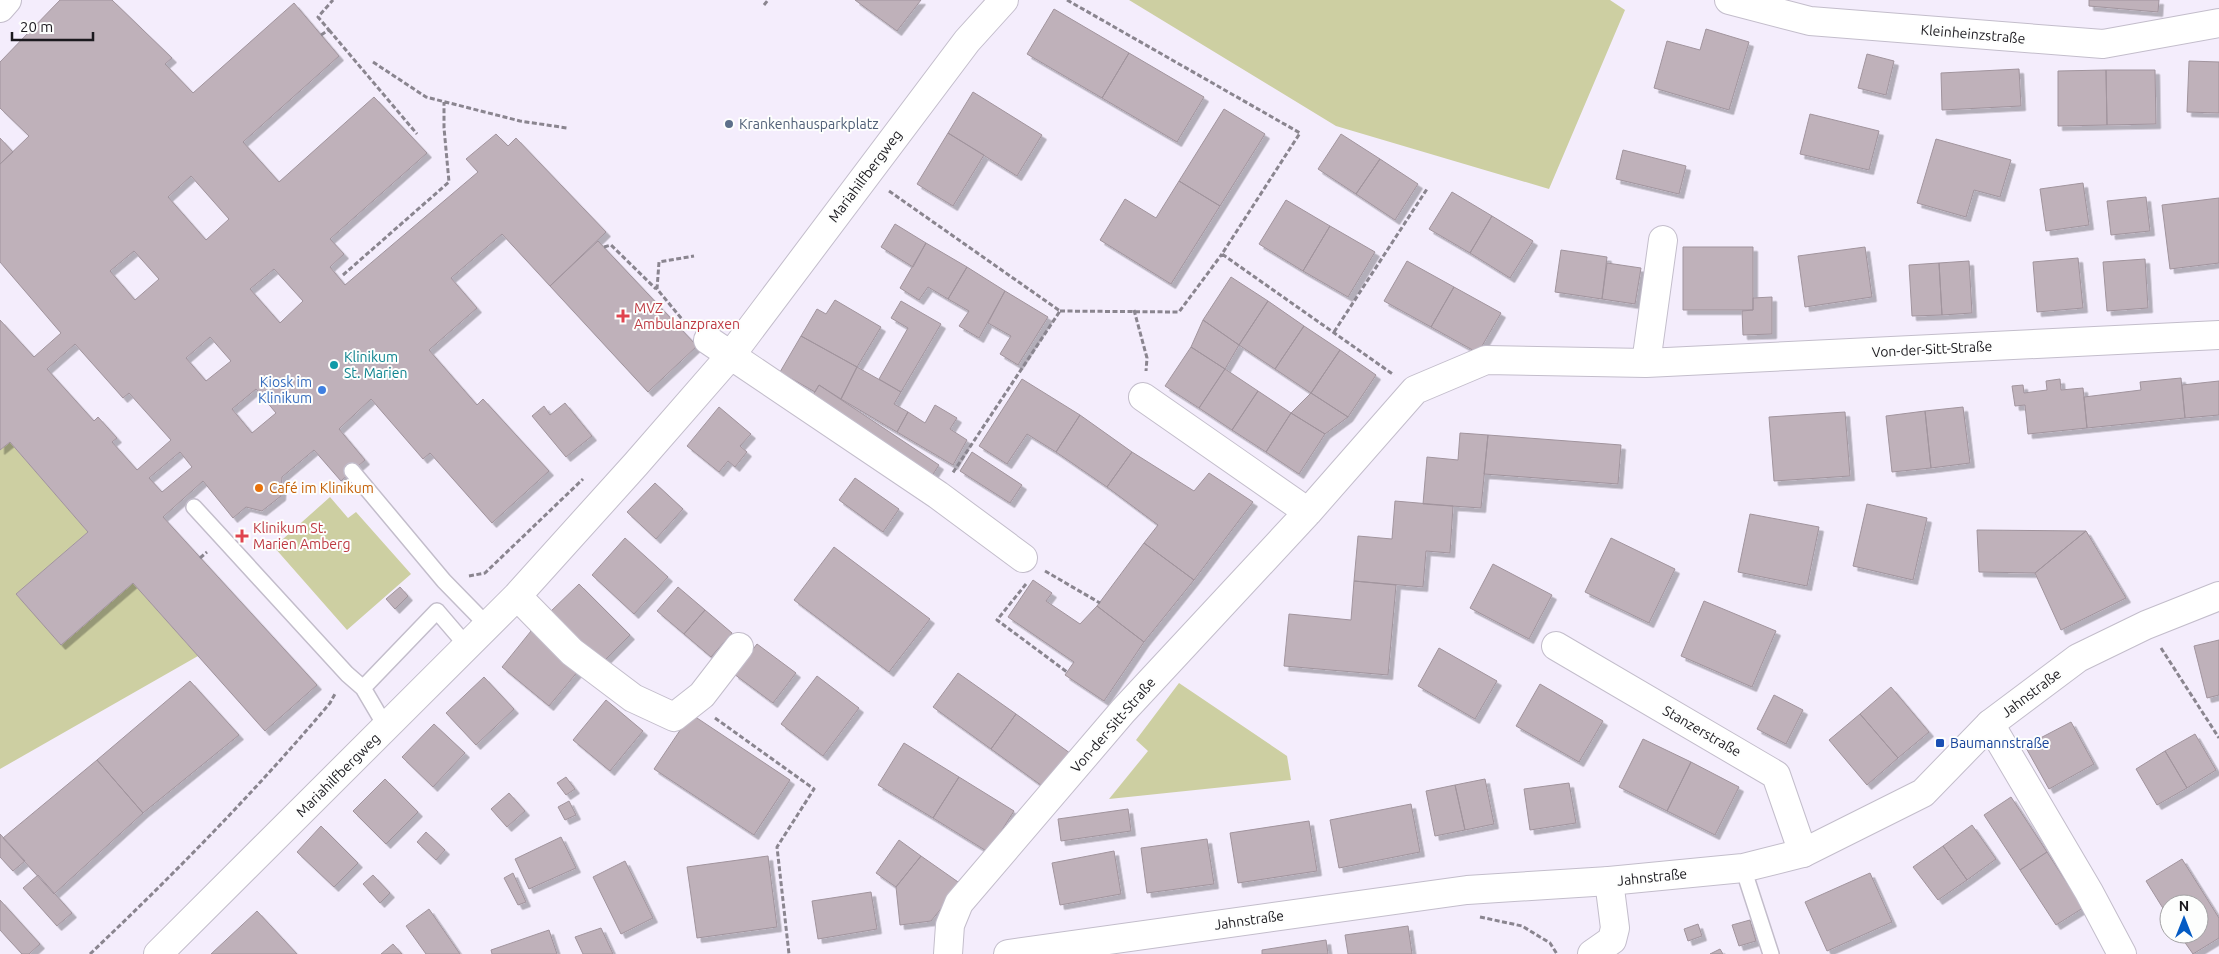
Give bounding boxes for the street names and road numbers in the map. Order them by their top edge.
street label: Kleinheinzstraße [1920,21,2026,47]
street label: Mariahilfbergweg [825,127,905,225]
street label: Von-der-Sitt-Straße [1871,338,1993,360]
street label: Jahnstraße [1998,665,2064,721]
street label: Von-der-Sitt-Straße [1067,674,1159,776]
street label: Stanzerstraße [1660,702,1744,760]
street label: Mariahilfbergweg [293,730,383,820]
street label: Jahnstraße [1616,865,1688,889]
street label: Jahnstraße [1213,907,1285,933]

